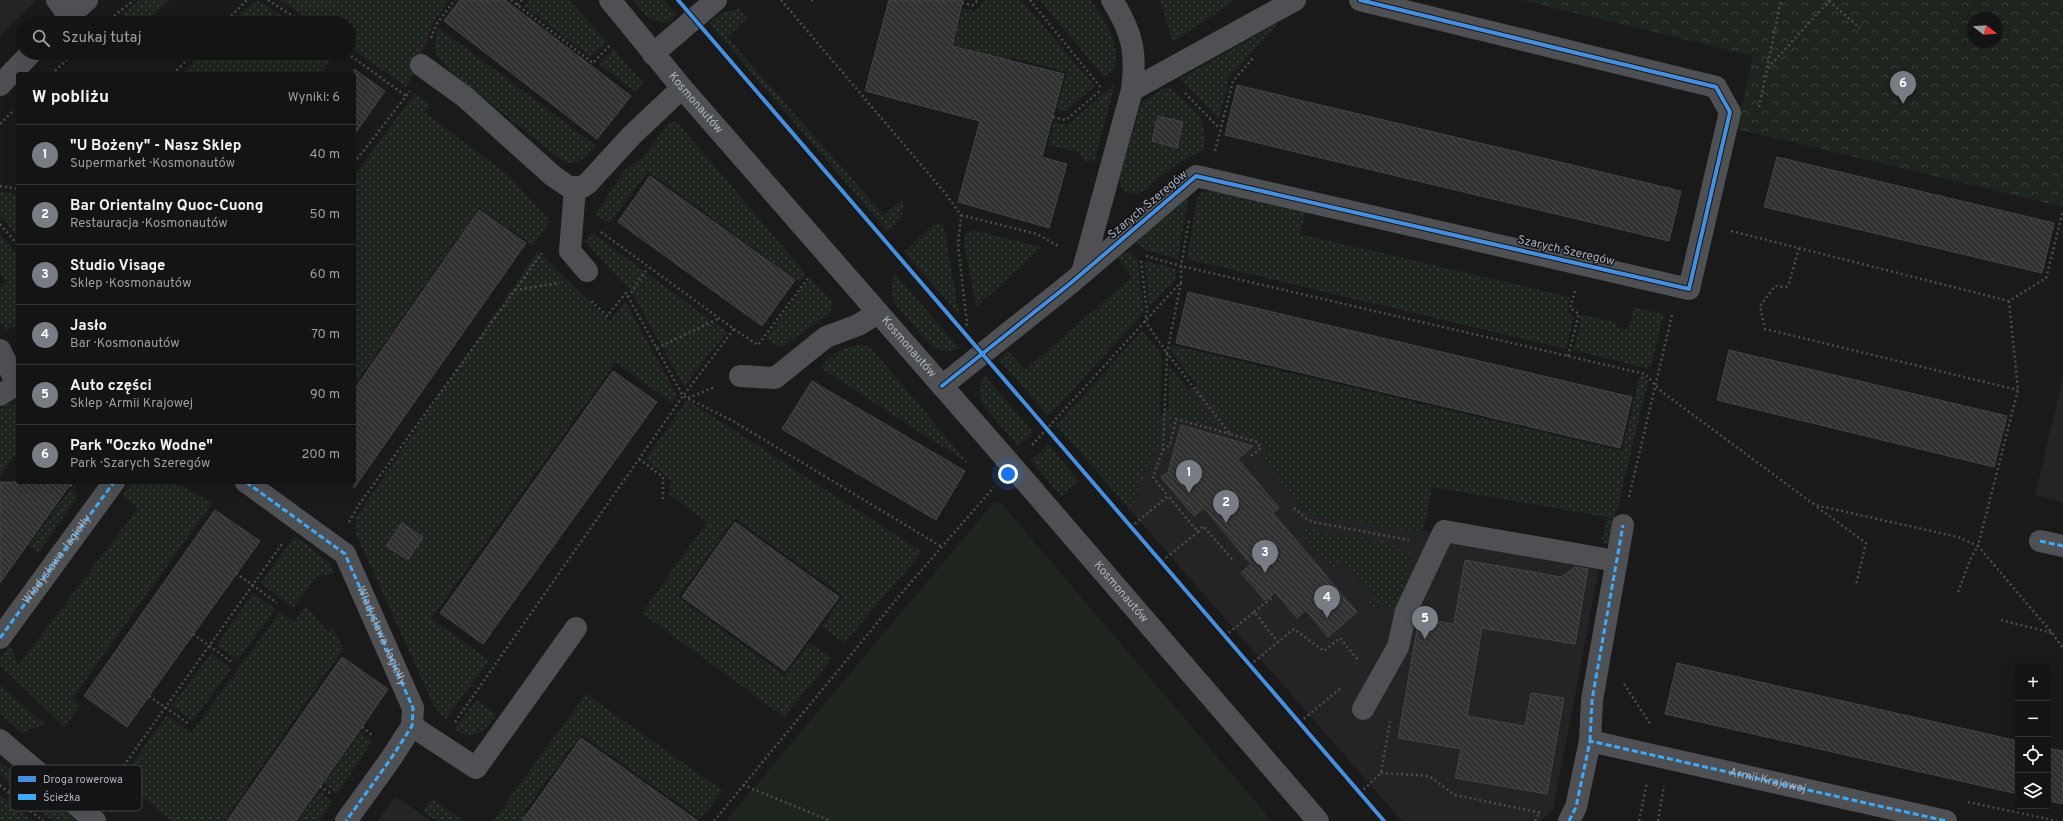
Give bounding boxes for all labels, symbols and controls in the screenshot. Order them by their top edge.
north arrow [1967,12,2003,48]
search box [16,16,356,60]
icon: search [30,27,52,49]
text: Szukaj tutaj [62,29,142,48]
street label: Kosmonautów [664,69,727,138]
pin: 6 [1890,71,1916,104]
text: W pobliżu [32,87,109,109]
text: Wyniki: 6 [288,90,340,106]
text: "U Bożeny" - Nasz Sklep [70,137,241,156]
text: 1 [42,147,48,163]
text: 40 m [310,147,340,163]
text: Supermarket · Kosmonautów [70,156,235,172]
street label: Szarych Szeregów [1105,167,1191,243]
text: Bar Orientalny Quoc-Cuong [70,197,263,216]
text: 2 [41,207,49,223]
text: 50 m [310,207,340,223]
text: Restauracja · Kosmonautów [70,216,228,232]
street label: Szarych Szeregów [1516,232,1616,270]
text: Studio Visage [70,257,165,276]
text: 3 [41,267,49,283]
text: 60 m [310,267,340,283]
text: Sklep · Kosmonautów [70,276,191,292]
street label: Kosmonautów [877,313,940,382]
text: Jasło [70,317,107,336]
text: 4 [41,327,49,343]
text: 70 m [311,327,340,343]
text: Bar · Kosmonautów [70,336,180,352]
text: Auto części [70,377,152,396]
text: 5 [41,387,49,403]
text: 90 m [310,387,340,403]
text: Sklep · Armii Krajowej [70,396,193,412]
text: Park "Oczko Wodne" [70,437,213,456]
text: 6 [41,447,49,463]
text: 200 m [301,447,340,463]
text: Park · Szarych Szeregów [70,456,210,472]
pin: 1 [1176,460,1202,493]
your location [998,464,1018,484]
pin: 2 [1213,490,1239,523]
street label: Władysława Jagiełły [19,512,95,608]
pin: 3 [1252,540,1278,573]
street label: Kosmonautów [1090,558,1152,627]
street label: Władysława Jagiełły [352,584,410,688]
pin: 4 [1314,585,1340,618]
pin: 5 [1412,606,1438,639]
map controls [2015,665,2051,809]
button: + [2015,665,2051,701]
button: − [2015,701,2051,737]
button: locate [2015,737,2051,773]
street label: Armii Krajowej [1727,764,1808,797]
legend [10,765,142,811]
text: Droga rowerowa [43,773,123,787]
button: layers [2015,773,2051,809]
text: Ścieżka [43,790,81,805]

